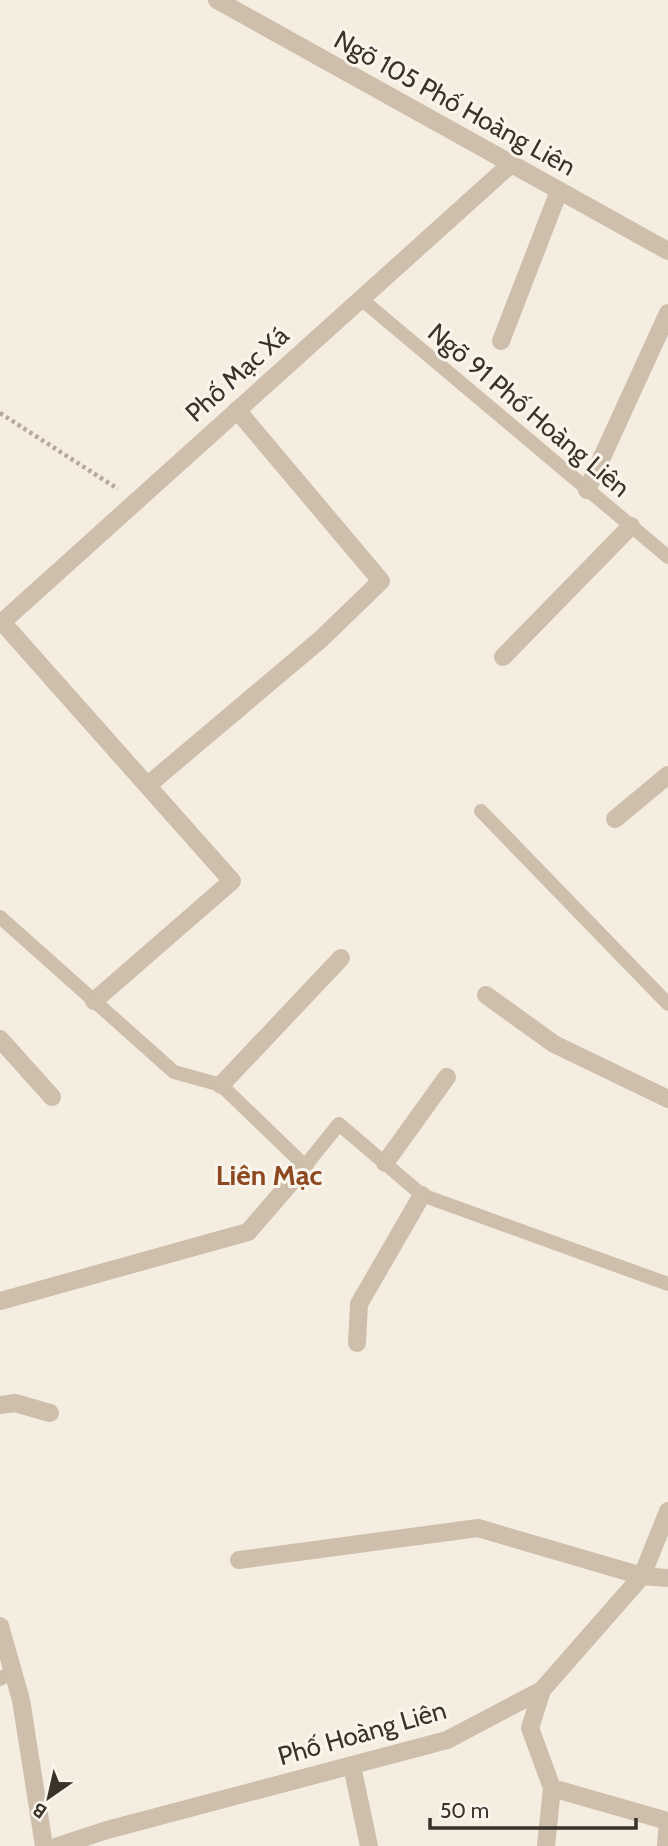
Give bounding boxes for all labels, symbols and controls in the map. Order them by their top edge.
street label: Ngõ 105 Phố Hoàng Liên [329,23,581,183]
street label: Ngõ 91 Phố Hoàng Liên [422,316,636,504]
street label: Phố Mạc Xá [179,319,296,429]
district label: Liên Mạc [216,1158,323,1192]
street label: Phố Hoàng Liên [274,1694,450,1772]
north arrow [14,1762,84,1832]
scale bar [430,1786,636,1830]
text: B [28,1798,51,1824]
text: 50 m [440,1798,489,1823]

